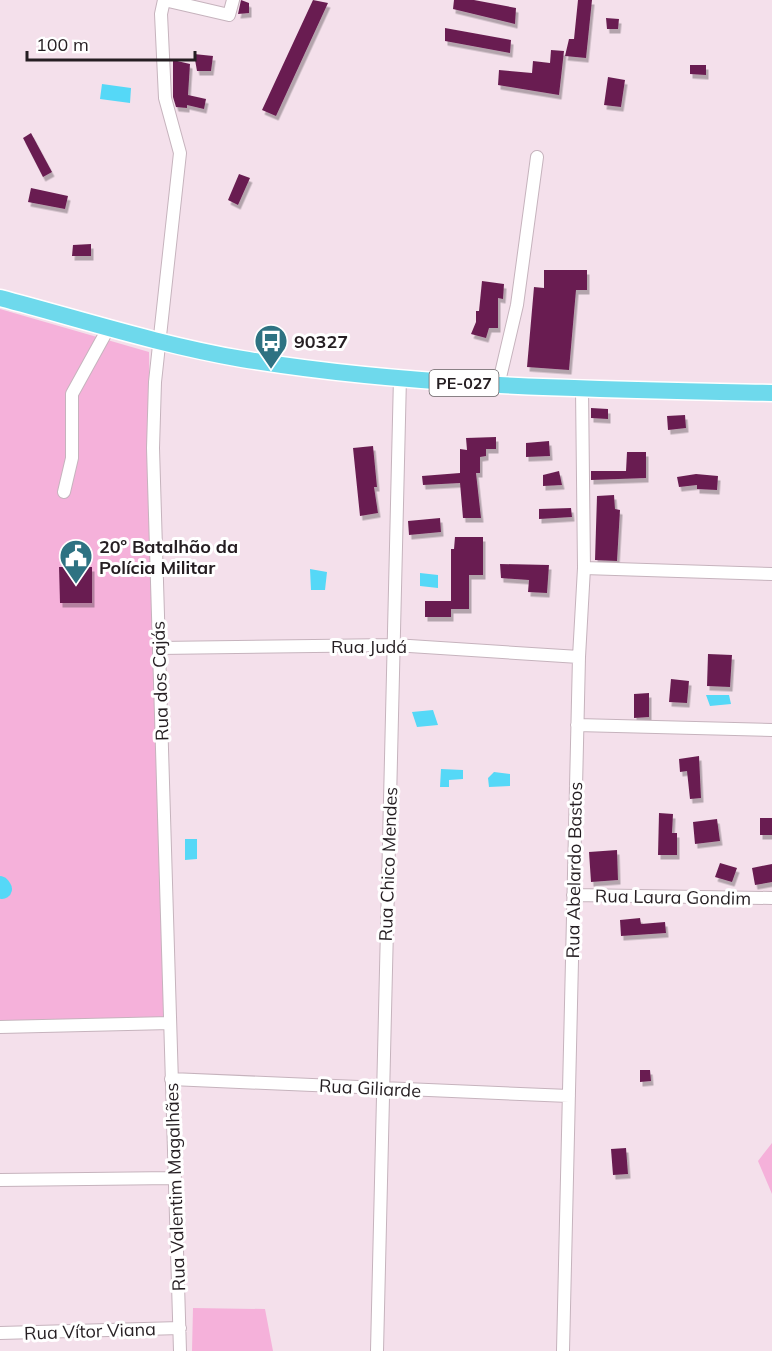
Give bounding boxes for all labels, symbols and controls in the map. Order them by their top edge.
scale bar [27,24,195,62]
text: 100 m [36,33,89,56]
bus stop icon: 90327 [253,323,289,370]
place label: 90327 [294,330,348,353]
road number: PE-027 [430,370,498,396]
place label: 20º Batalhão da Polícia Militar [99,535,238,579]
public building icon: 20º Batalhão da Polícia Militar [58,538,94,585]
street label: Rua dos Cajás [146,621,174,741]
street label: Rua Judá [331,635,407,658]
street label: Rua Abelardo Bastos [561,781,587,959]
street label: Rua Chico Mendes [374,786,402,942]
street label: Rua Laura Gondim [595,884,751,910]
street label: Rua Giliarde [318,1074,422,1102]
street label: Rua Valentim Magalhães [160,1082,190,1292]
street label: Rua Vítor Viana [24,1317,156,1345]

